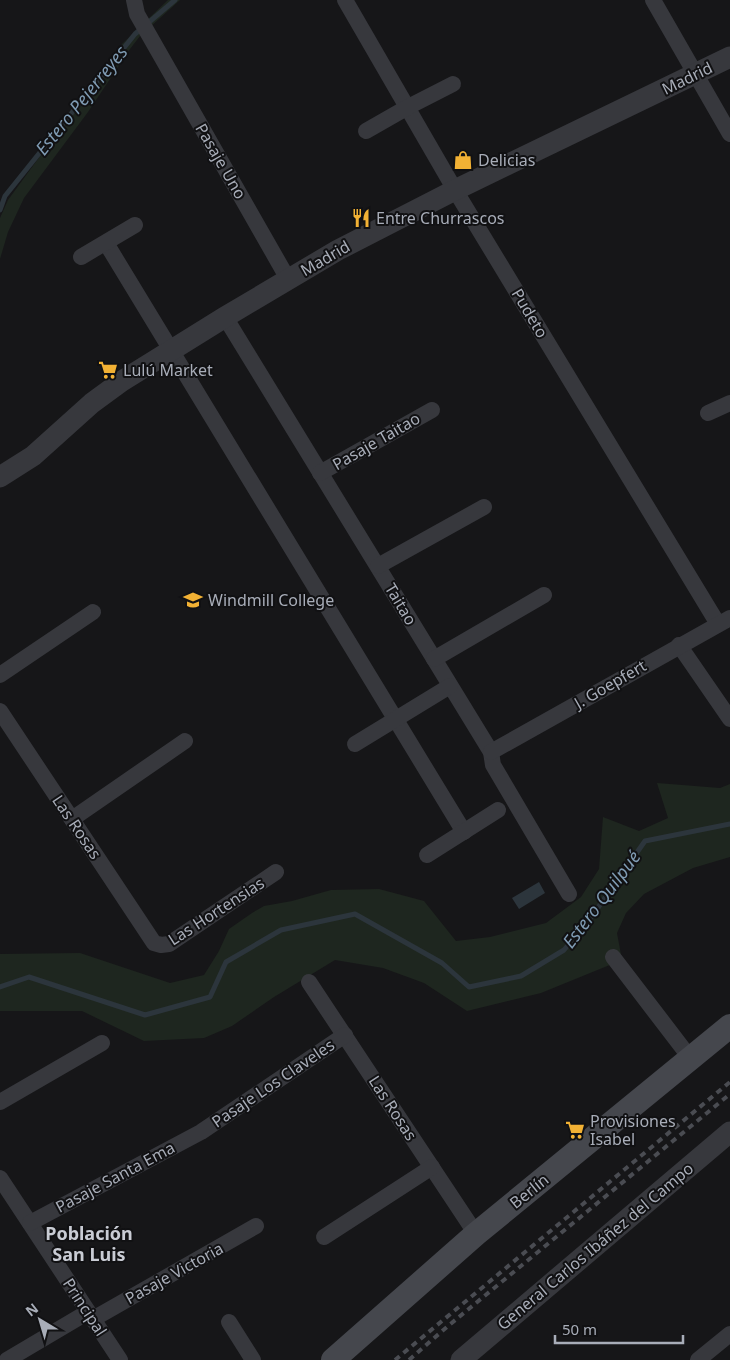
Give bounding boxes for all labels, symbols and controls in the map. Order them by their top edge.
water label: Estero Pejerreyes [29,40,133,160]
street label: Madrid [658,56,716,100]
street label: Pasaje Uno [191,119,251,203]
shop icon: Delicias [452,149,474,171]
place label: Delicias [478,149,535,171]
restaurant icon: Entre Churrascos [350,207,372,229]
place label: Entre Churrascos [376,207,504,229]
street label: Madrid [296,235,354,281]
street label: Pudeto [507,284,553,342]
supermarket icon: Lulú Market [97,359,119,381]
place label: Lulú Market [123,359,213,381]
street label: Pasaje Taitao [328,407,424,475]
street label: Taitao [380,579,422,629]
school or university icon: Windmill College [182,589,204,611]
place label: Windmill College [208,589,334,611]
street label: J. Goepfert [568,654,650,715]
street label: Las Rosas [47,791,107,863]
water label: Estero Quilpué [556,845,646,953]
street label: Las Hortensias [164,872,268,950]
street label: Pasaje Los Claveles [207,1034,339,1132]
street label: Las Rosas [364,1071,422,1145]
place label: Provisiones Isabel [590,1110,676,1150]
supermarket icon: Provisiones Isabel [564,1119,586,1141]
street label: Pasaje Santa Ema [52,1136,178,1218]
street label: General Carlos Ibáñez del Campo [492,1157,698,1335]
street label: Berlín [505,1169,553,1213]
district label: Población San Luis [45,1221,133,1266]
street label: Pasaje Victoria [121,1237,227,1309]
street label: Principal [58,1274,112,1340]
north arrow [15,1295,65,1345]
text: N [21,1298,42,1320]
scale bar [555,1312,682,1344]
text: 50 m [562,1319,597,1339]

